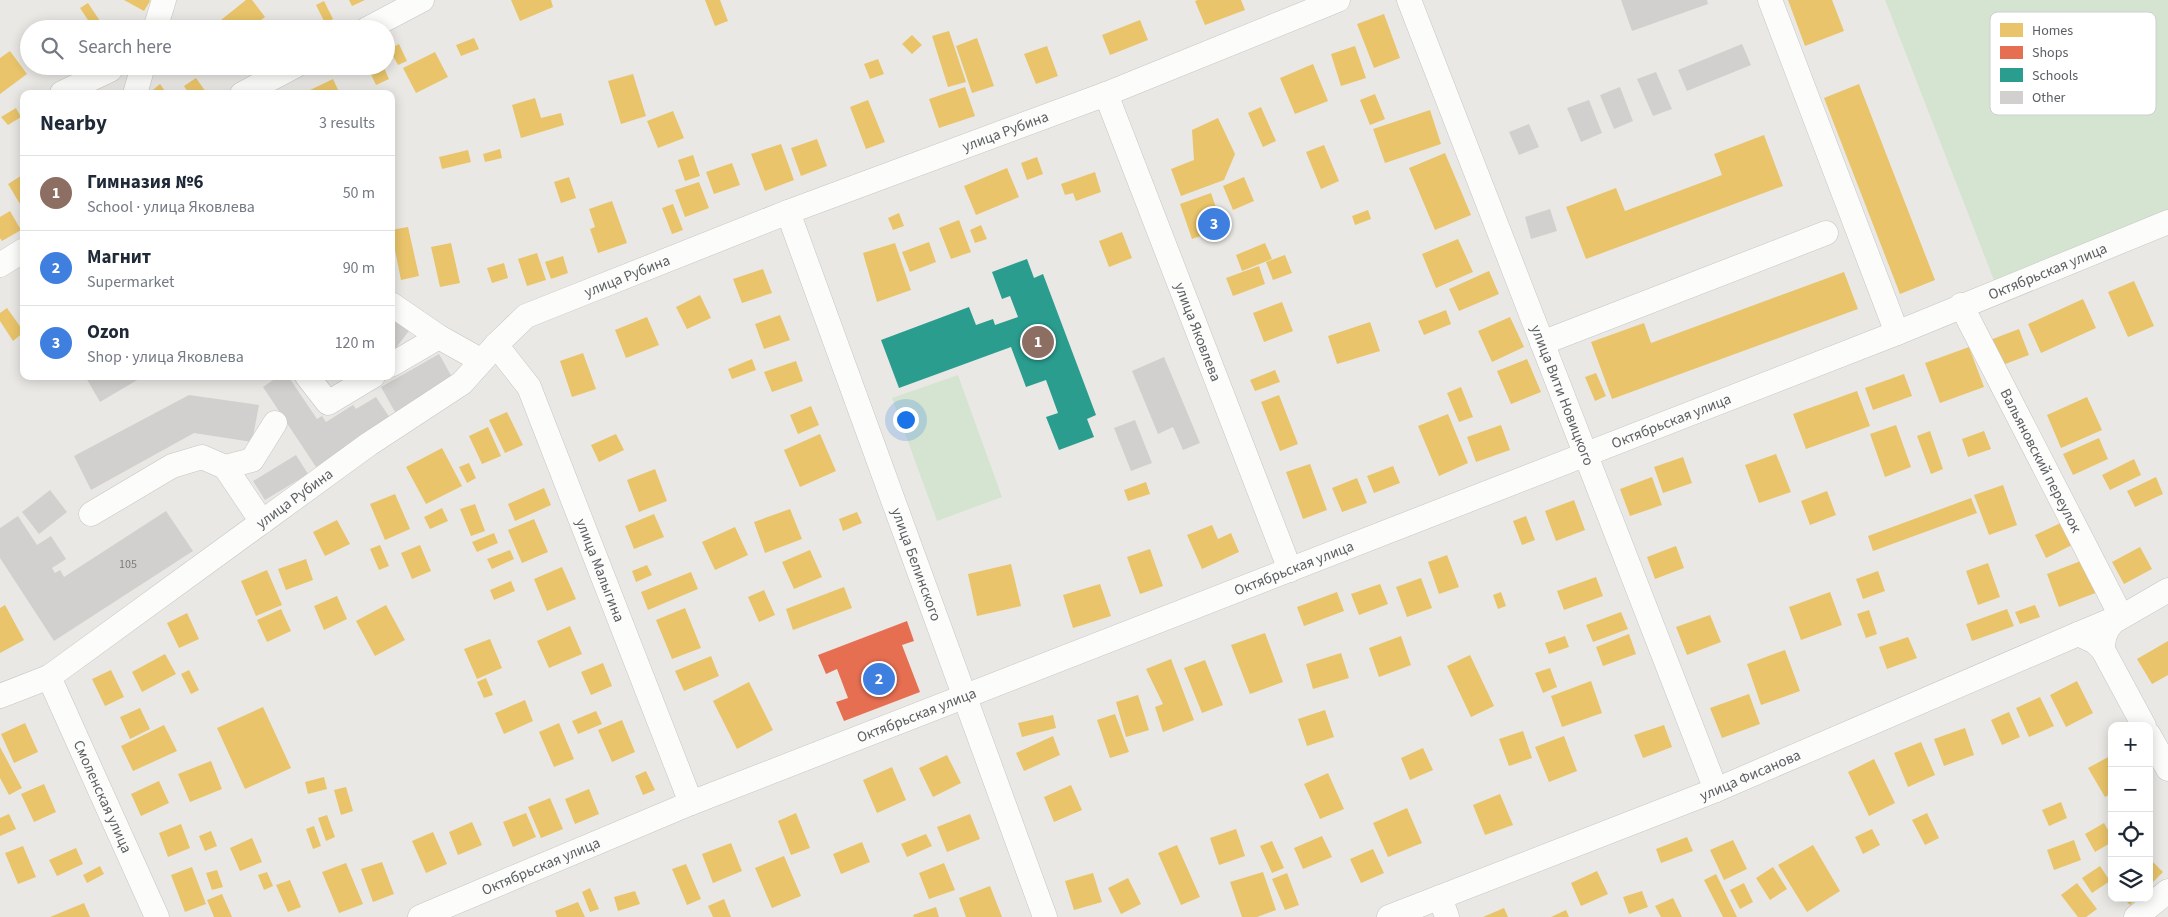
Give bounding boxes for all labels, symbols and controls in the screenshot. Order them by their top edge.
legend [1990,12,2156,115]
search box [20,20,395,75]
text: Homes [2032,21,2073,41]
icon: search [38,34,66,62]
text: Search here [78,34,172,61]
text: Shops [2032,43,2068,63]
text: Schools [2032,66,2078,86]
text: Other [2032,88,2066,108]
street label: улица Рубина [959,106,1052,157]
text: Nearby [40,108,107,138]
text: 3 results [319,112,375,134]
text: Гимназия №6 [87,169,203,196]
text: 1 [52,182,60,204]
text: 50 m [343,182,375,204]
text: School · улица Яковлева [87,196,255,218]
pin: 3 [1198,205,1230,243]
street label: Октябрьская улица [1985,238,2110,306]
text: Магнит [87,244,151,271]
street label: улица Рубина [581,250,673,303]
text: 2 [52,257,60,279]
text: 90 m [343,257,375,279]
text: Supermarket [87,271,174,293]
street label: улица Яковлева [1169,279,1226,385]
text: Ozon [87,319,130,346]
street label: улица Вити Новицкого [1525,322,1599,469]
pin: 1 [1022,323,1054,361]
text: 3 [52,332,60,354]
text: 120 m [335,332,375,354]
text: Shop · улица Яковлева [87,346,244,368]
street label: Вальяновский переулок [1995,385,2087,537]
street label: Октябрьская улица [1608,389,1734,454]
your location [893,407,919,433]
street label: улица Рубина [252,464,337,534]
street label: улица Белинского [886,505,946,624]
street label: улица Малыгина [570,515,630,625]
street label: Октябрьская улица [1231,536,1357,601]
house number: 105 [119,556,137,573]
pin: 2 [863,660,895,698]
street label: Октябрьская улица [854,683,980,748]
map controls [2108,722,2153,902]
button: + [2108,722,2153,767]
street label: Смоленская улица [68,737,137,857]
street label: улица Фисанова [1697,745,1804,806]
button: − [2108,767,2153,812]
button: locate [2108,812,2153,857]
street label: Октябрьская улица [478,832,604,901]
button: layers [2108,857,2153,902]

